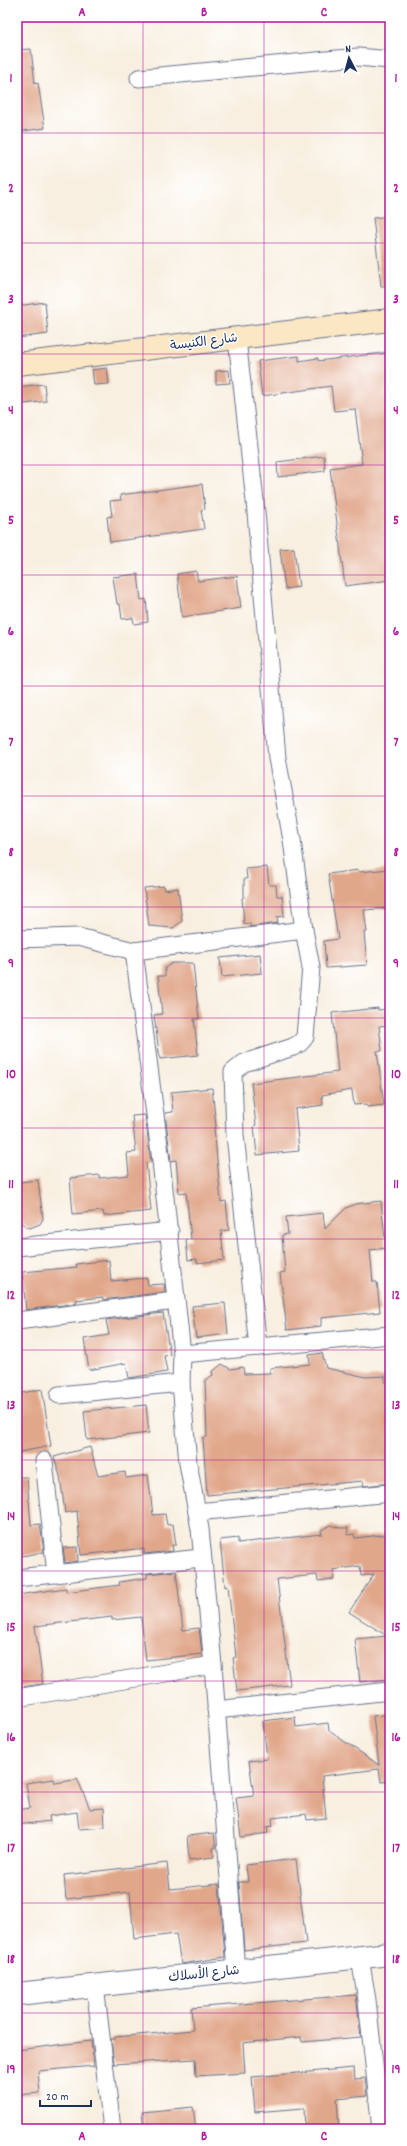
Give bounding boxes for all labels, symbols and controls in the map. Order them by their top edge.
text: A [78,4,86,23]
text: B [201,4,207,23]
text: C [321,4,328,23]
north arrow [329,38,369,78]
text: N [345,42,352,58]
text: 1 [10,70,13,89]
text: 1 [395,70,398,89]
text: 2 [8,180,14,199]
text: 2 [393,180,399,199]
text: 3 [8,291,14,310]
text: 3 [393,291,399,310]
street label: شارع الكنيسة [169,329,239,357]
text: 4 [8,402,14,421]
text: 4 [393,402,399,421]
text: 5 [8,512,14,531]
text: 5 [393,512,399,531]
text: 6 [8,623,15,642]
text: 6 [393,623,400,642]
text: 7 [9,734,14,753]
text: 7 [394,734,399,753]
text: 8 [8,844,14,863]
text: 8 [393,844,399,863]
text: 9 [8,955,14,974]
text: 9 [393,955,399,974]
text: 10 [6,1066,16,1085]
text: 10 [391,1066,401,1085]
text: 11 [8,1176,14,1195]
text: 11 [393,1176,399,1195]
text: 12 [7,1287,16,1306]
text: 12 [392,1287,401,1306]
text: 13 [7,1397,16,1416]
text: 13 [392,1397,401,1416]
text: 14 [7,1508,15,1527]
text: 14 [392,1508,400,1527]
text: 15 [7,1619,15,1638]
text: 15 [392,1619,400,1638]
text: 16 [6,1729,16,1748]
text: 16 [391,1729,401,1748]
text: 17 [7,1840,15,1859]
text: 17 [392,1840,400,1859]
text: 18 [7,1951,15,1970]
text: 18 [392,1951,400,1970]
street label: شارع الأسلاك [167,1961,241,1988]
text: 19 [7,2061,15,2080]
text: 19 [392,2061,400,2080]
scale bar [40,2082,91,2108]
text: 20 m [46,2089,69,2106]
text: A [78,2128,86,2146]
text: B [201,2128,207,2146]
text: C [321,2128,328,2146]

